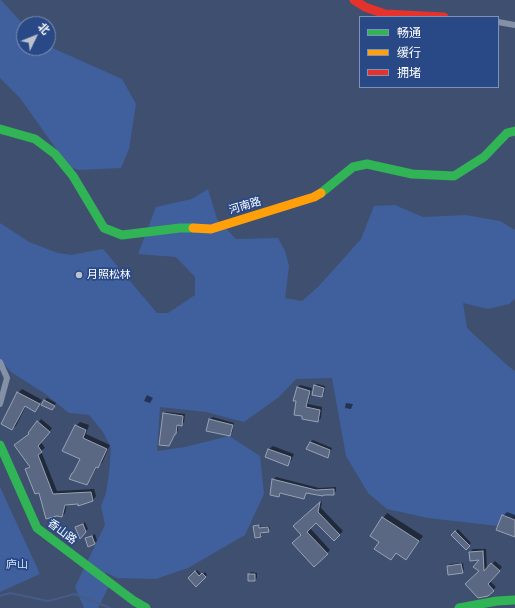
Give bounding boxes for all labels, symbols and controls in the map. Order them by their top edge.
north arrow [16,16,56,56]
legend [359,16,499,88]
text: 北 [35,19,54,37]
text: 畅通 [397,24,421,41]
text: 缓行 [397,44,421,61]
text: 拥堵 [397,64,421,81]
street label: 河南路 [227,195,263,217]
place label: 月照松林 [87,268,131,282]
marker: 月照松林 [74,270,84,280]
street label: 香山路 [45,517,79,547]
park label: 庐山 [6,558,28,572]

